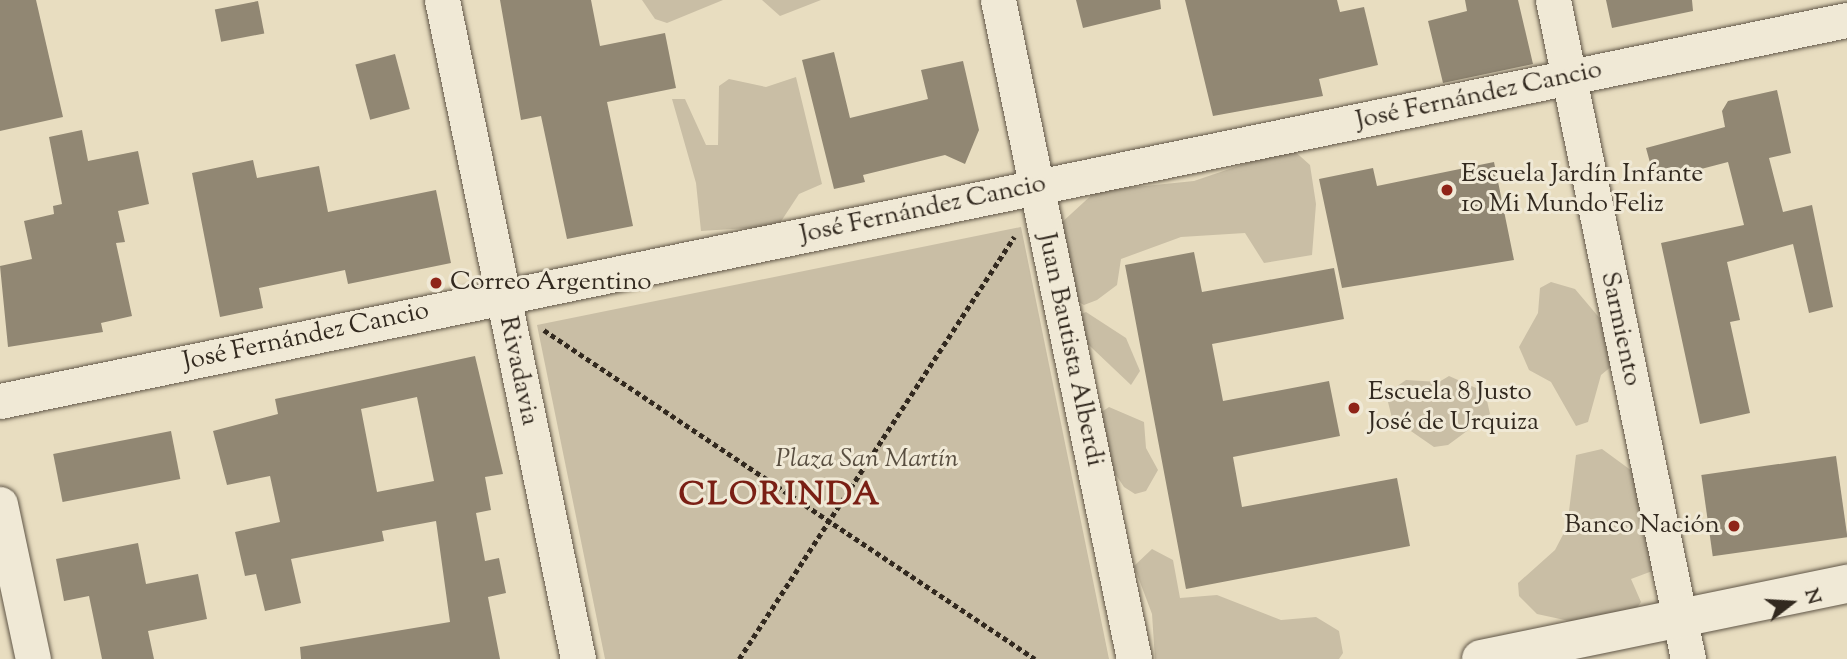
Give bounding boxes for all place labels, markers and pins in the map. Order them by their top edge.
place label: Escuela Jardín Infante 10 Mi Mundo Feliz [1461,159,1703,220]
marker: Escuela Jardín Infante 10 Mi Mundo Feliz [1439,182,1455,198]
place label: Correo Argentino [450,267,652,299]
marker: Correo Argentino [428,275,444,291]
place label: Escuela 8 Justo José de Urquiza [1368,377,1539,438]
marker: Escuela 8 Justo José de Urquiza [1346,400,1362,416]
place label: Banco Nación [1564,510,1720,542]
marker: Banco Nación [1726,518,1742,534]

